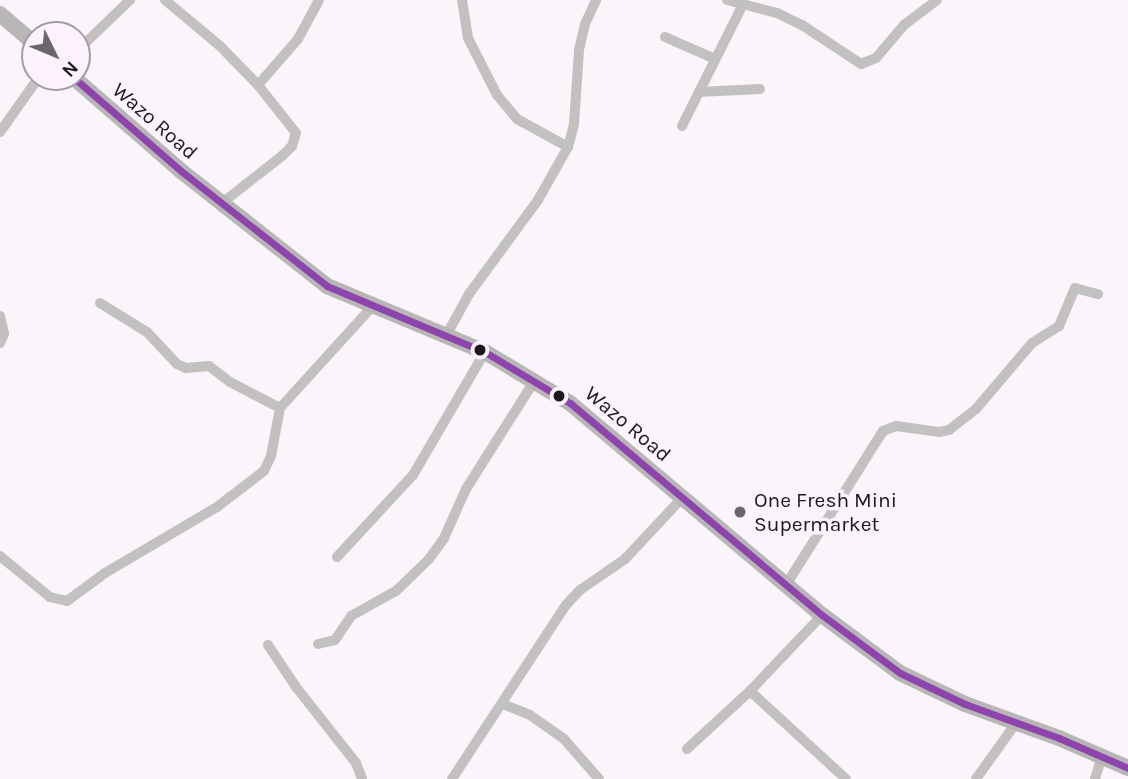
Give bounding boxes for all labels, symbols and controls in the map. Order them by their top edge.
north arrow [21,21,91,91]
text: N [57,56,83,81]
street label: Wazo Road [107,77,203,165]
unlabelled marker [473,343,487,357]
street label: Wazo Road [580,381,676,467]
unlabelled marker [552,389,566,403]
place label: One Fresh Mini Supermarket [754,487,897,537]
marker: One Fresh Mini Supermarket [732,504,748,520]

